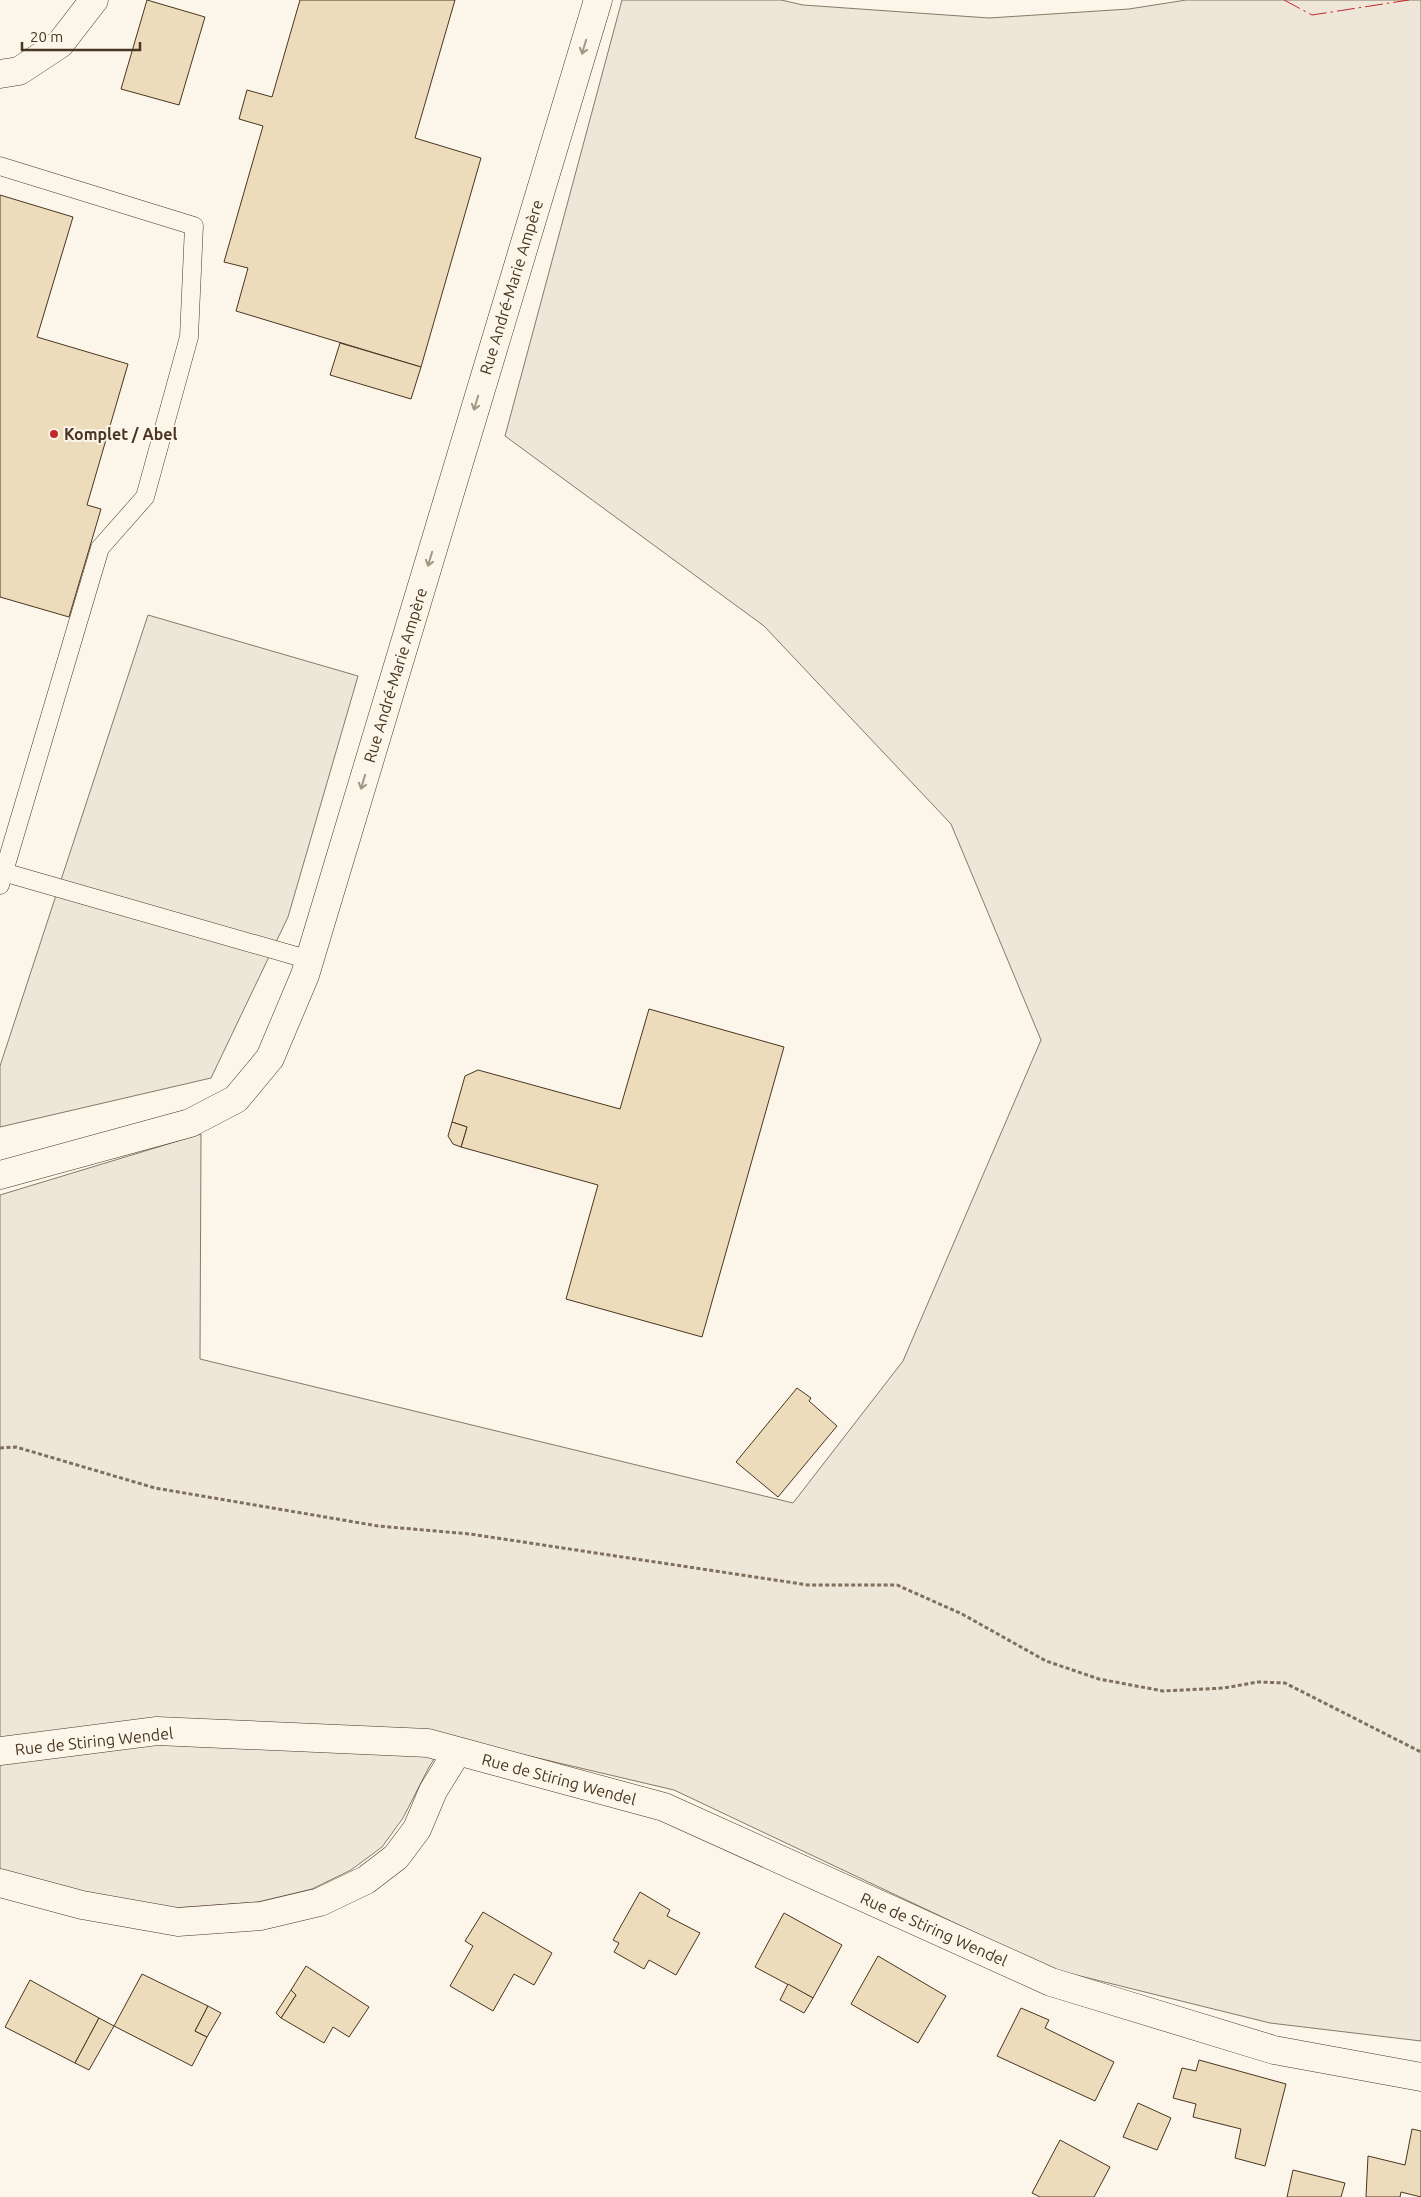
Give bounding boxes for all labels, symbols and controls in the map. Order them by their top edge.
scale bar [22,20,140,52]
text: 20 m [30,28,63,45]
one-way arrow [578,38,588,54]
street label: Rue André-Marie Ampère [476,197,546,377]
one-way arrow [471,395,481,411]
place label: Komplet / Abel [64,425,177,443]
marker: Komplet / Abel [48,428,60,440]
one-way arrow [424,551,434,567]
street label: Rue André-Marie Ampère [360,585,430,765]
one-way arrow [357,773,367,789]
street label: Rue de Stiring Wendel [14,1724,174,1758]
street label: Rue de Stiring Wendel [480,1750,638,1808]
street label: Rue de Stiring Wendel [858,1888,1010,1970]

